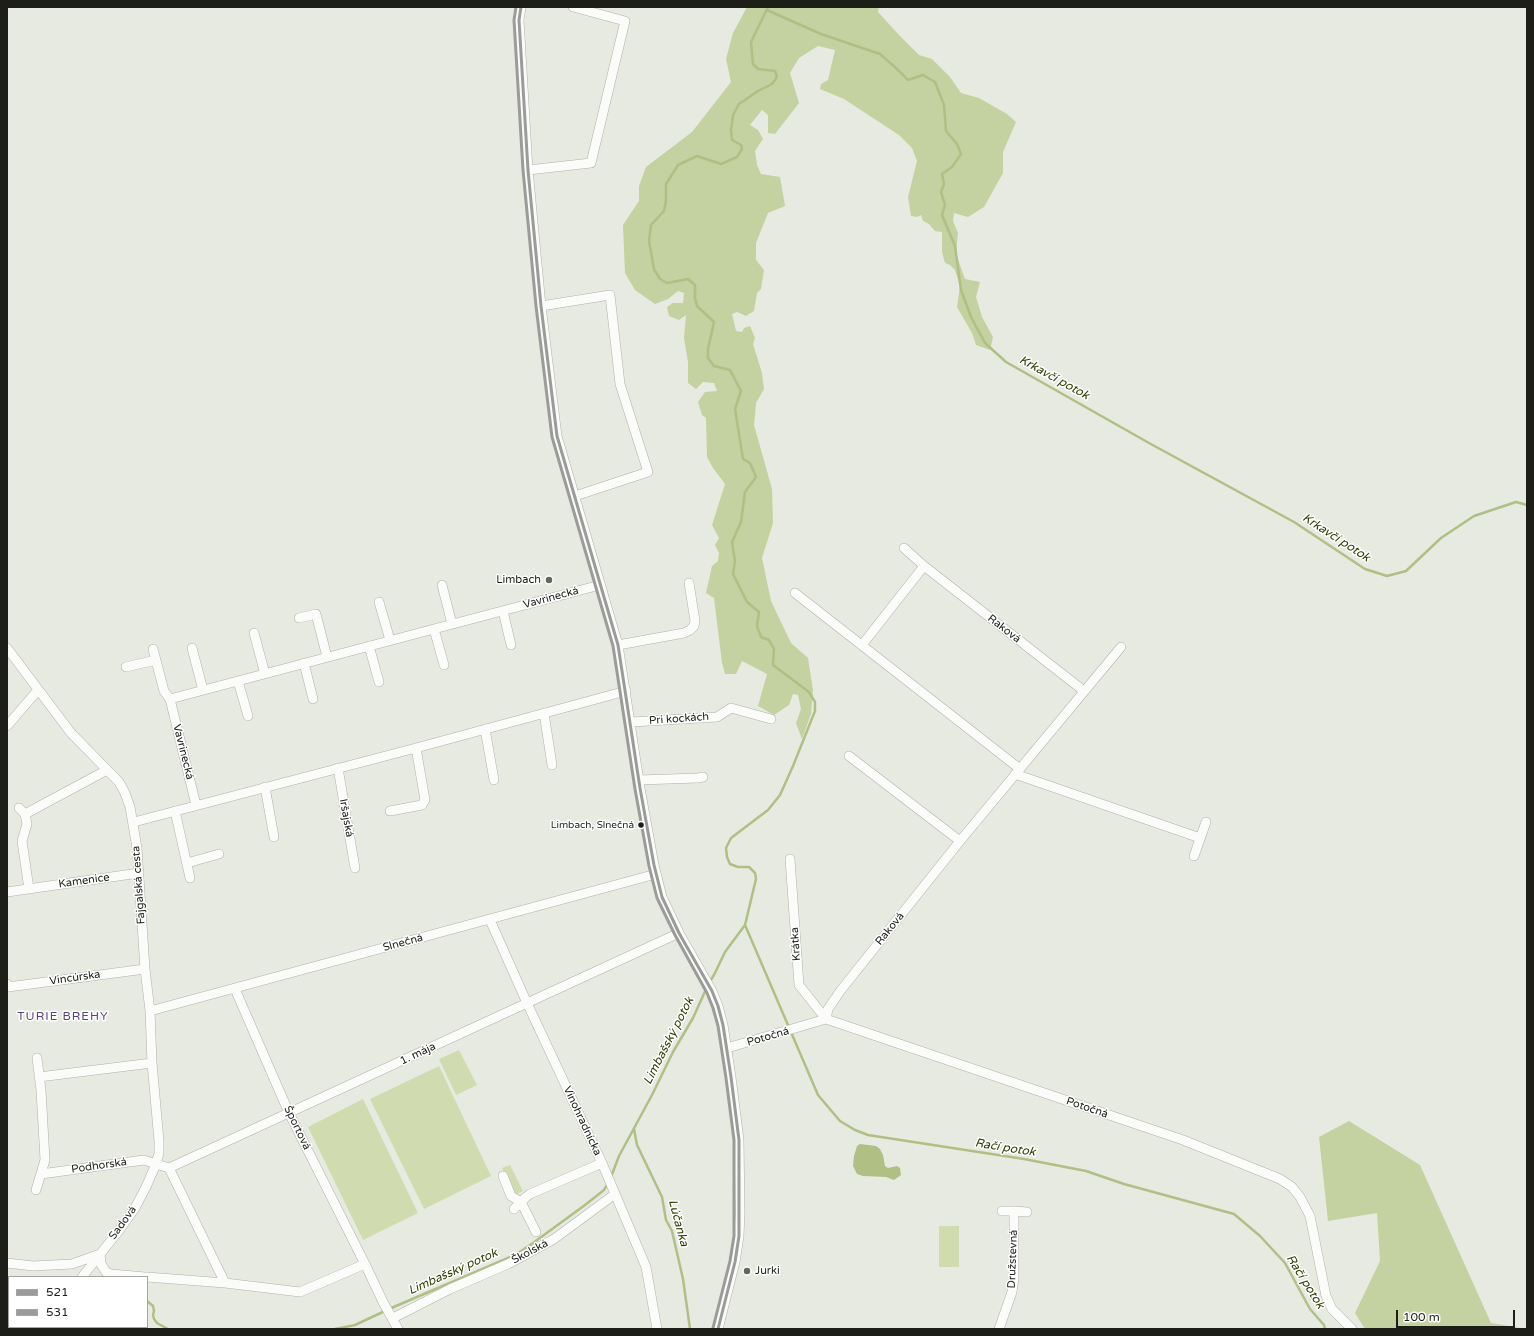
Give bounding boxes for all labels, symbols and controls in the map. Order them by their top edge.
water label: Krkavčí potok [1017,353,1091,403]
water label: Krkavčí potok [1300,511,1372,565]
place label: Limbach [496,573,541,587]
marker: Limbach [544,575,554,585]
street label: Vavrinecká [522,584,580,612]
street label: Raková [985,612,1023,646]
street label: Pri kockách [649,710,709,728]
street label: Vavrinecká [170,723,196,781]
street label: Iršajská [336,798,356,838]
place label: Limbach, Slnečná [551,819,634,831]
marker: Limbach, Slnečná [636,820,646,830]
street label: Fajgalská cesta [130,845,148,925]
street label: Kamenice [58,871,110,891]
street label: Raková [873,910,907,948]
street label: Krátka [788,927,804,961]
street label: Slnečná [381,931,425,955]
street label: Vincúrska [49,968,101,988]
water label: Limbašský potok [641,995,697,1087]
district label: TURIE BREHY [17,1010,109,1024]
street label: Potočná [745,1025,791,1049]
street label: 1. mája [398,1040,438,1068]
street label: Vinohradnícka [560,1084,604,1158]
street label: Potočná [1064,1095,1110,1121]
street label: Športová [281,1104,313,1152]
water label: Račí potok [974,1136,1036,1160]
street label: Podhorská [70,1156,128,1176]
water label: Lúčanka [665,1198,691,1248]
street label: Sadová [106,1204,140,1242]
street label: Družstevná [1005,1229,1021,1289]
street label: Školská [510,1237,550,1267]
water label: Limbašský potok [406,1246,500,1298]
water label: Račí potok [1283,1252,1327,1312]
place label: Jurki [755,1264,780,1278]
marker: Jurki [742,1266,752,1276]
legend [8,1276,148,1328]
text: 521 [46,1285,69,1299]
scale bar [1398,1302,1517,1328]
text: 531 [46,1305,69,1319]
text: 100 m [1403,1310,1440,1324]

